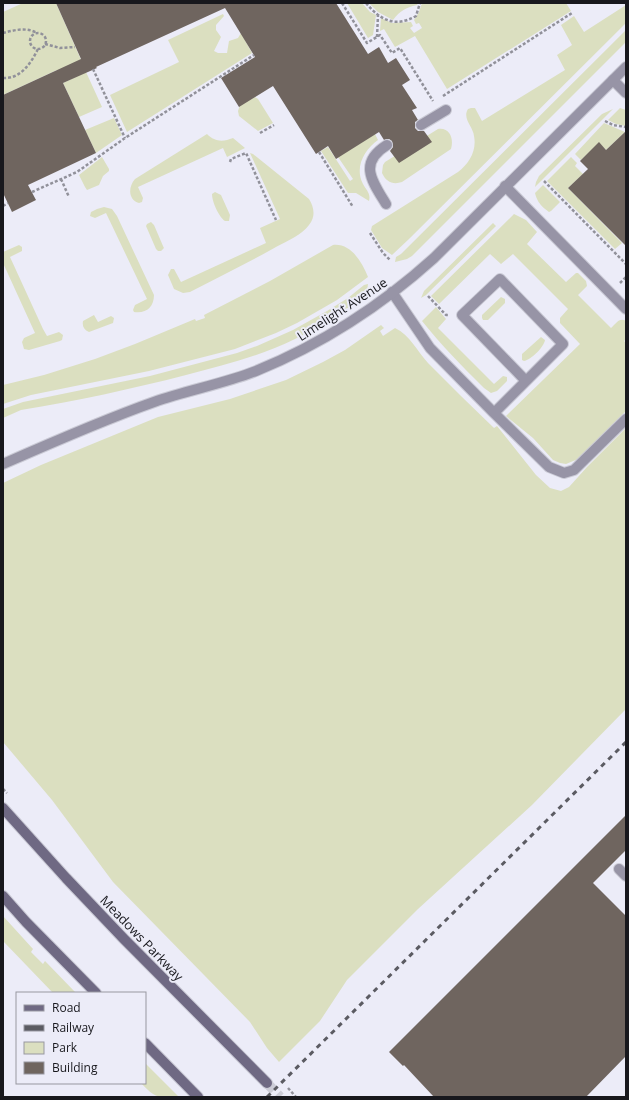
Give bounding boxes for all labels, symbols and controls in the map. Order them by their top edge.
street label: Limelight Avenue [293,273,391,345]
street label: Meadows Parkway [96,891,188,985]
legend [16,992,146,1084]
text: Road [52,999,81,1016]
text: Railway [52,1019,95,1036]
text: Park [52,1039,78,1056]
text: Building [52,1059,98,1076]

